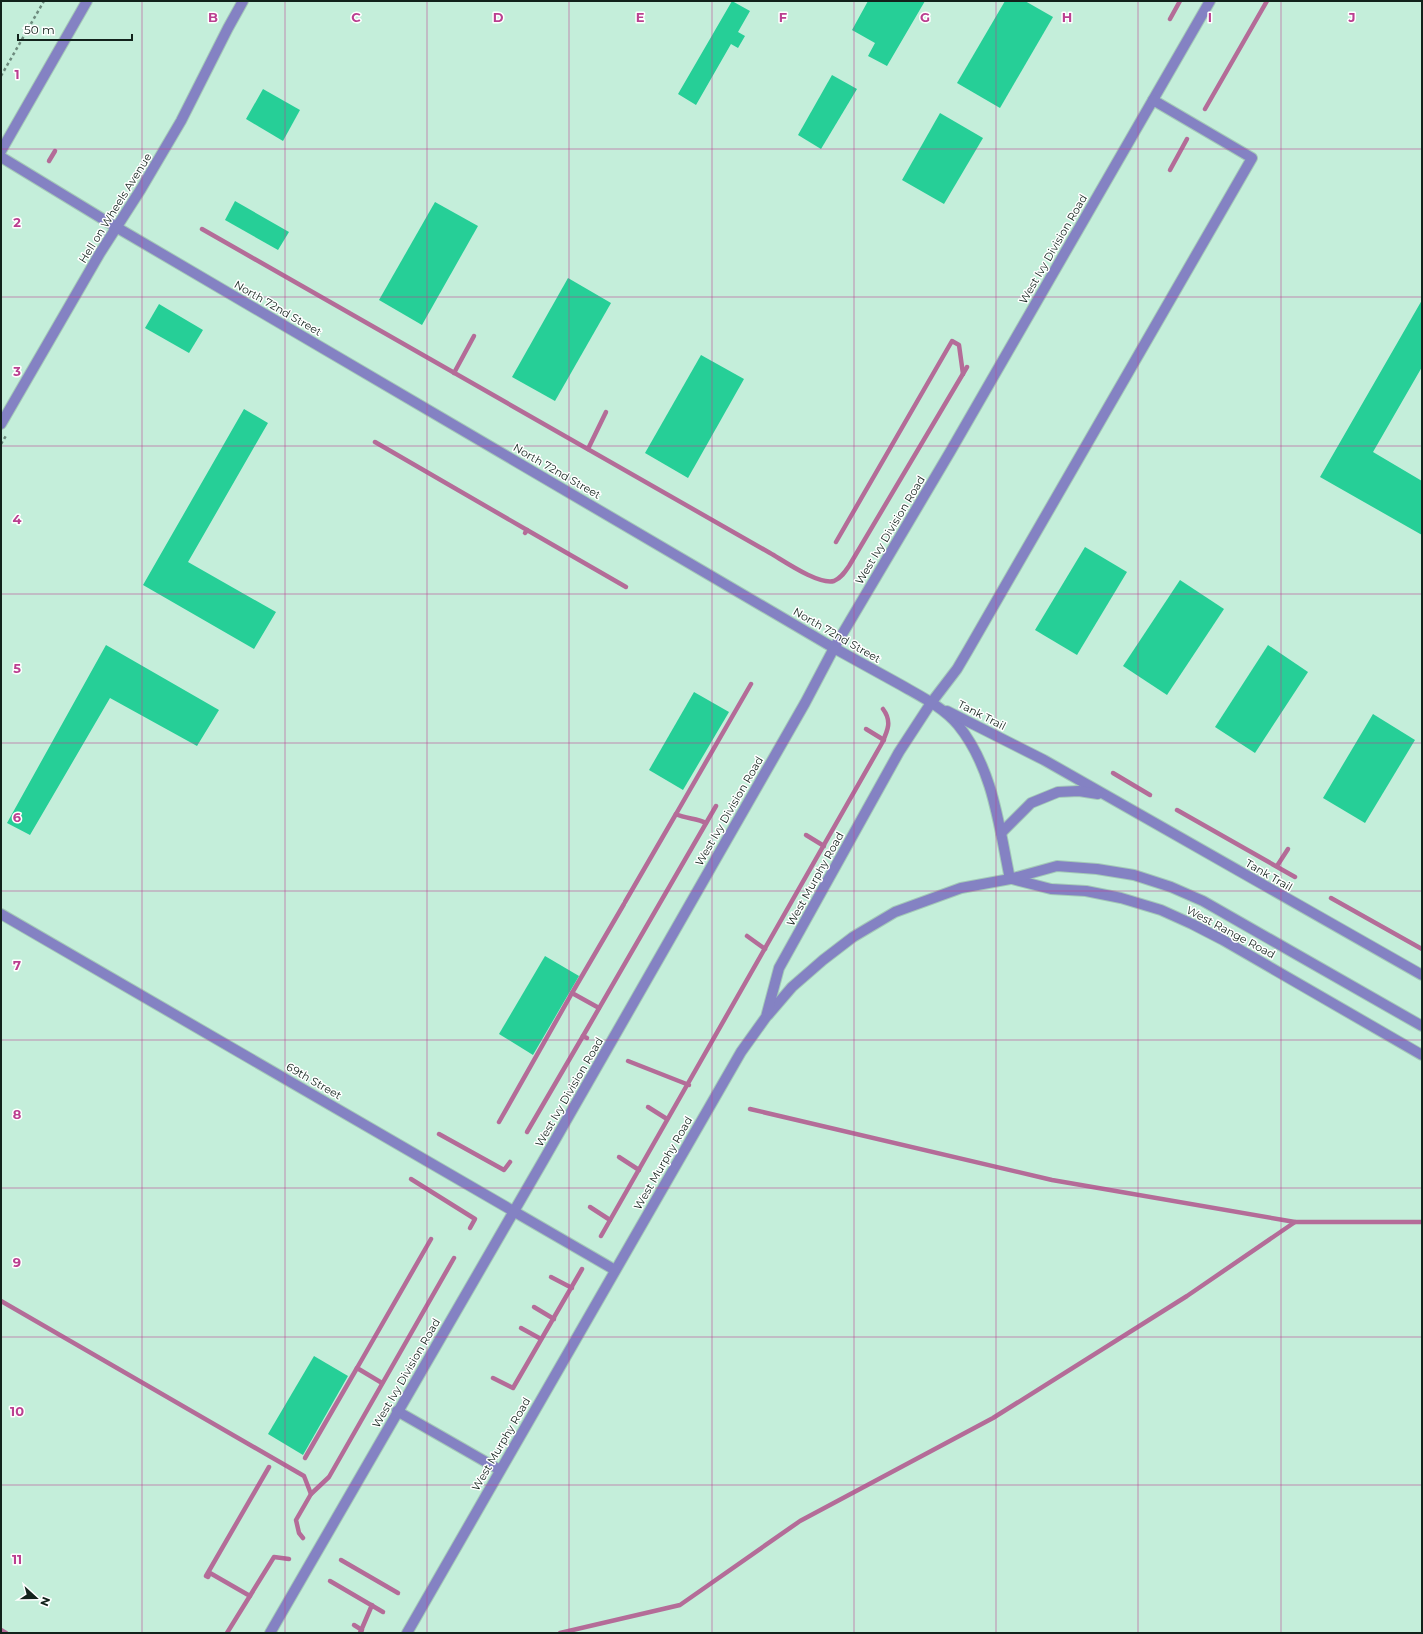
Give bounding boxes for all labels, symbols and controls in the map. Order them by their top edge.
text: B [208,9,218,25]
text: C [351,9,361,25]
text: D [493,9,504,25]
text: E [636,9,645,25]
text: F [779,9,787,25]
text: G [920,9,930,25]
text: H [1062,9,1072,25]
text: I [1208,9,1212,25]
text: J [1347,9,1356,25]
scale bar [18,16,132,42]
text: 50 m [24,22,55,37]
text: 1 [14,66,20,82]
street label: Hell on Wheels Avenue [75,150,155,266]
street label: West Ivy Division Road [1016,192,1090,306]
text: 2 [13,214,21,230]
street label: North 72nd Street [232,277,325,339]
text: 3 [12,363,21,379]
street label: North 72nd Street [511,440,604,502]
street label: West Ivy Division Road [852,473,928,587]
text: 4 [13,511,22,527]
street label: North 72nd Street [791,604,884,666]
text: 5 [13,660,21,676]
street label: Tank Trail [956,697,1008,733]
street label: West Ivy Division Road [692,754,766,868]
text: 6 [13,809,22,825]
street label: West Murphy Road [783,829,847,929]
street label: Tank Trail [1243,856,1295,894]
street label: West Range Road [1184,903,1278,961]
text: 7 [13,957,21,973]
street label: West Ivy Division Road [532,1035,606,1149]
street label: 69th Street [284,1060,345,1103]
text: 8 [13,1106,22,1122]
street label: West Murphy Road [631,1114,695,1212]
text: 9 [13,1254,21,1270]
street label: West Ivy Division Road [369,1316,443,1430]
street label: West Murphy Road [469,1395,533,1493]
text: 10 [10,1403,24,1419]
text: 11 [12,1551,22,1567]
north arrow [16,1578,56,1618]
text: N [37,1595,53,1608]

